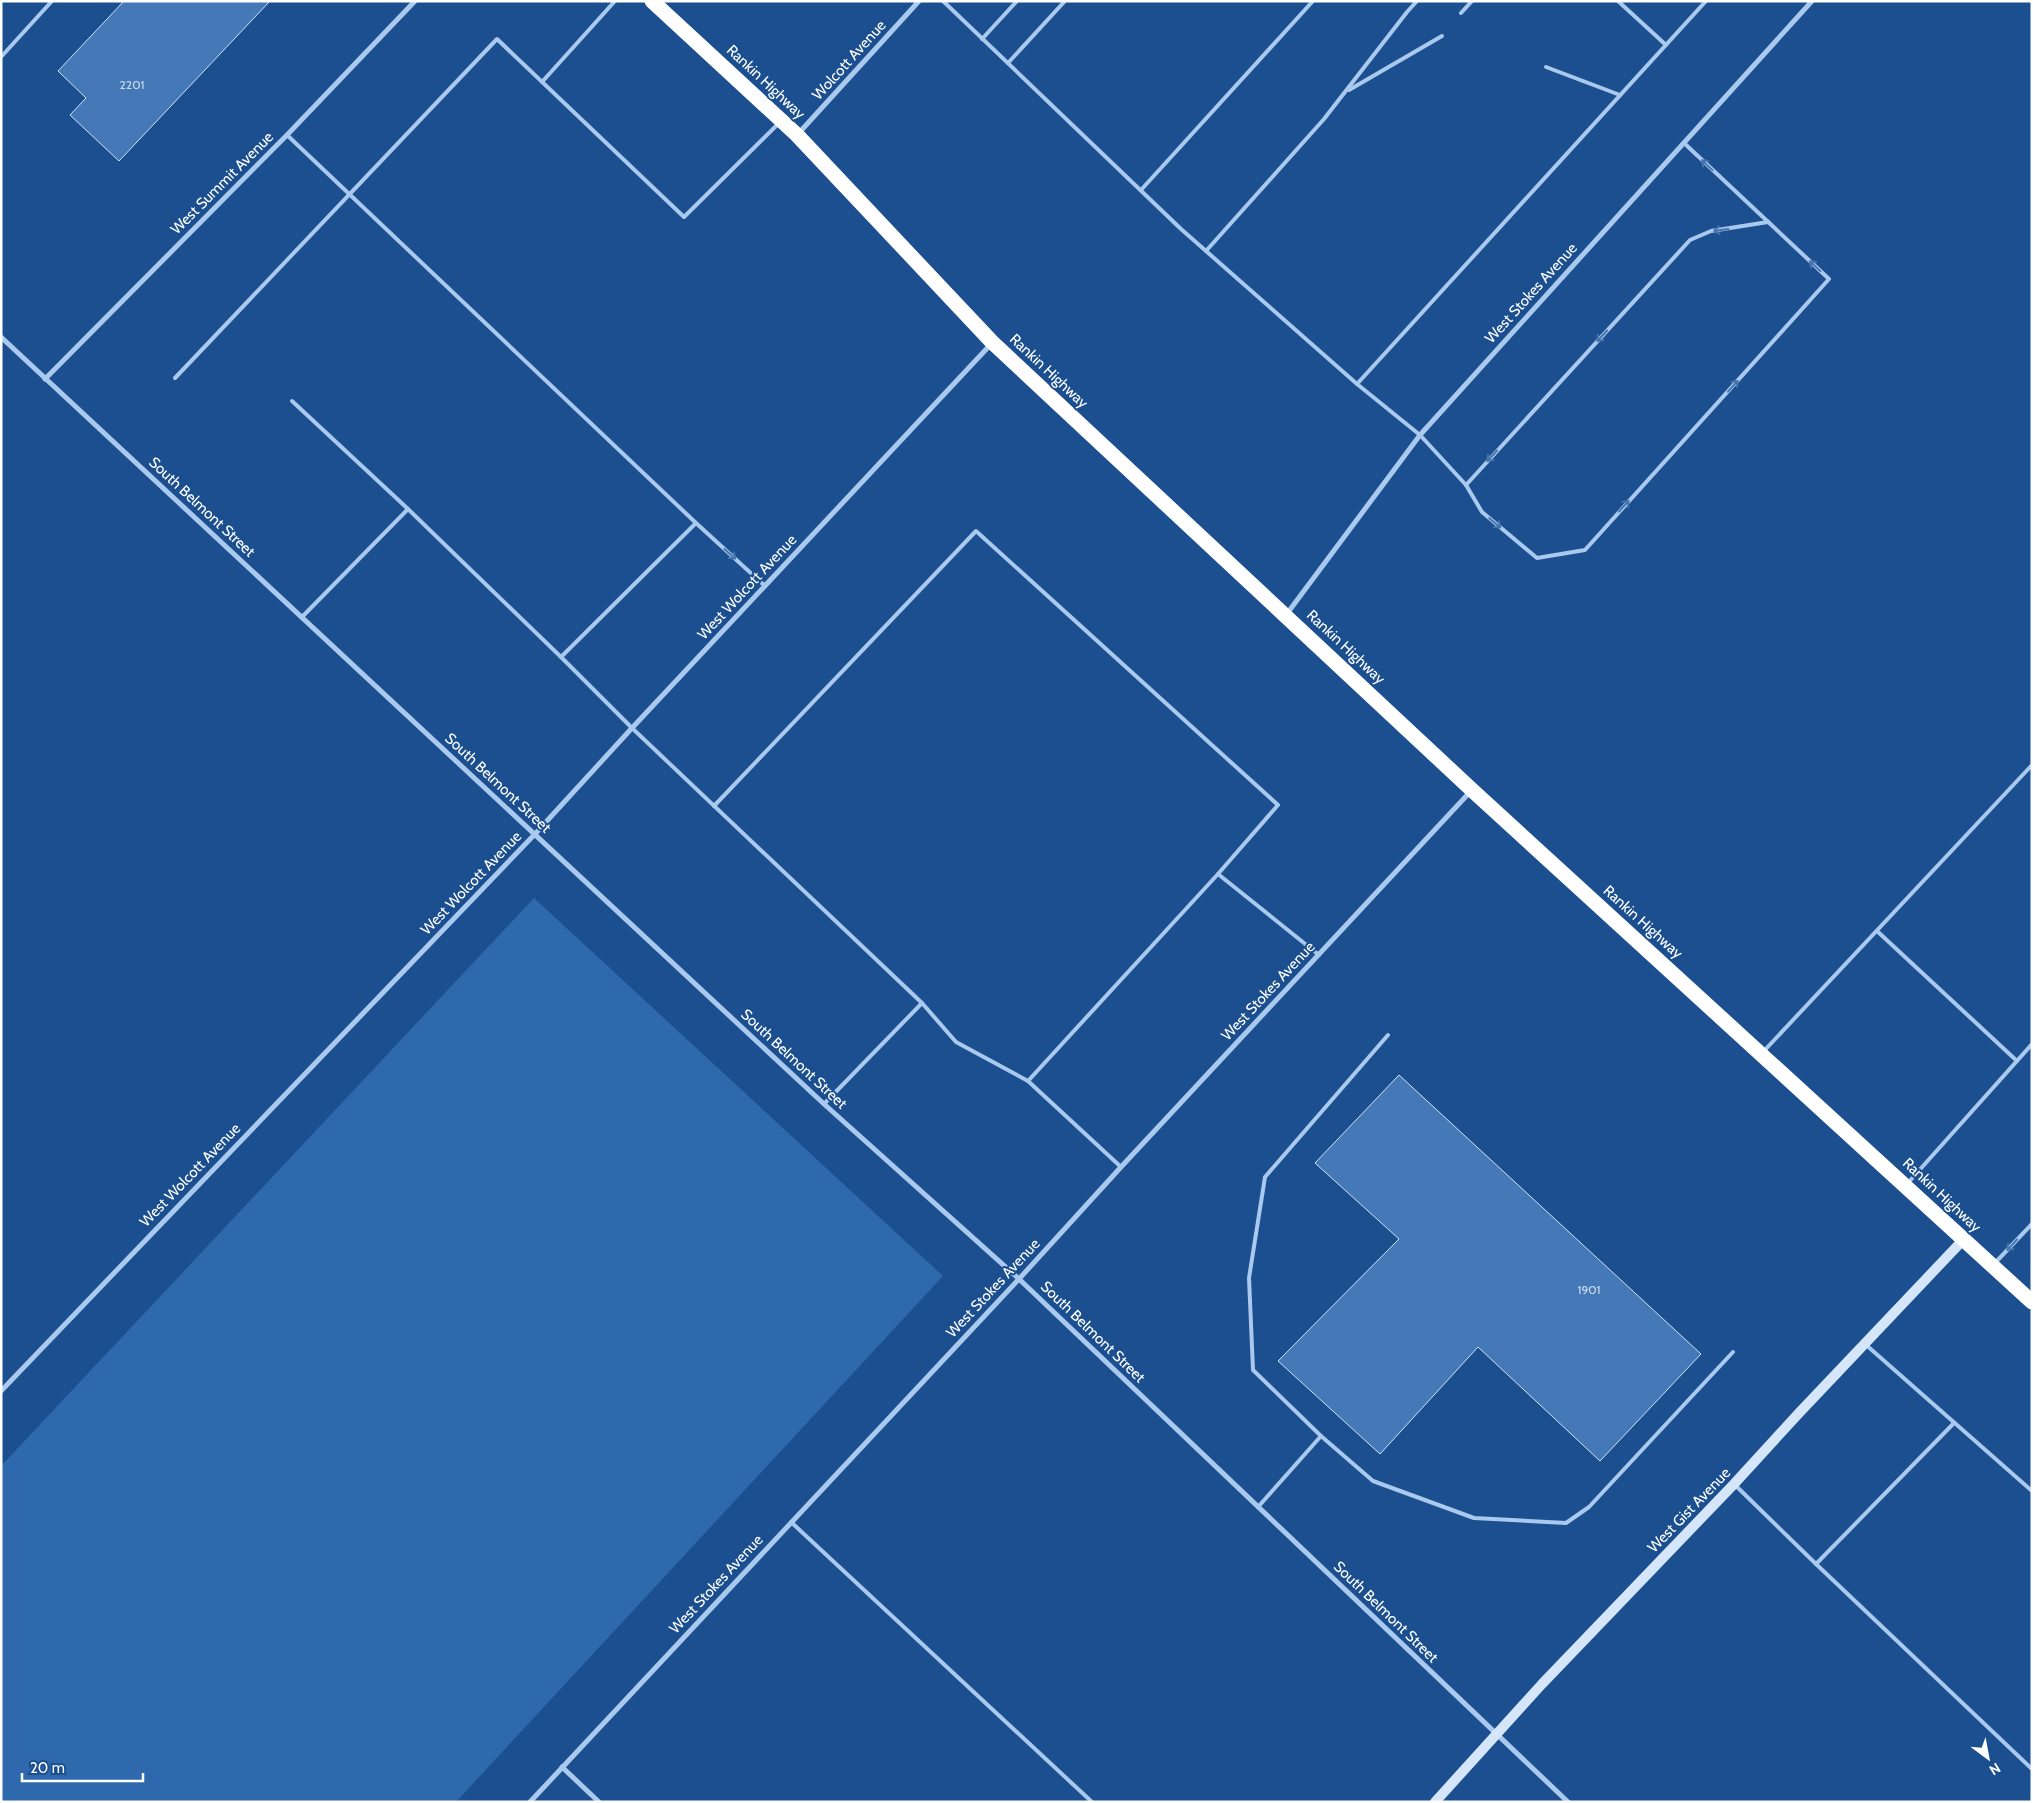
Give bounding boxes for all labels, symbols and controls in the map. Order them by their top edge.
street label: Wolcott Avenue [808,16,890,104]
street label: Rankin Highway [723,41,809,123]
house number: 2201 [120,77,144,92]
street label: West Summit Avenue [167,128,277,238]
one-way arrow [1701,159,1714,171]
one-way arrow [1713,225,1729,235]
street label: West Stokes Avenue [1481,239,1581,347]
one-way arrow [1809,260,1822,272]
one-way arrow [1596,329,1608,342]
street label: Rankin Highway [1006,330,1092,412]
one-way arrow [1728,379,1739,392]
one-way arrow [1486,449,1498,462]
street label: South Belmont Street [145,453,259,561]
one-way arrow [1619,500,1630,513]
one-way arrow [1488,517,1501,528]
street label: West Wolcott Avenue [694,530,801,643]
one-way arrow [724,548,737,560]
street label: Rankin Highway [1303,606,1389,688]
street label: South Belmont Street [441,729,555,837]
street label: West Wolcott Avenue [417,827,525,939]
street label: Rankin Highway [1600,882,1687,963]
street label: West Stokes Avenue [1217,937,1319,1044]
street label: South Belmont Street [737,1005,851,1113]
street label: West Wolcott Avenue [136,1119,244,1231]
street label: Rankin Highway [1899,1154,1985,1236]
street label: West Stokes Avenue [942,1234,1044,1341]
one-way arrow [2006,1238,2018,1251]
street label: South Belmont Street [1037,1278,1149,1386]
house number: 1901 [1577,1282,1601,1297]
street label: West Gist Avenue [1644,1463,1734,1556]
street label: West Stokes Avenue [665,1530,767,1637]
street label: South Belmont Street [1330,1558,1442,1666]
north arrow [1963,1733,2013,1783]
scale bar [22,1750,144,1782]
text: 20 m [30,1759,65,1777]
text: N [1986,1759,2004,1779]

